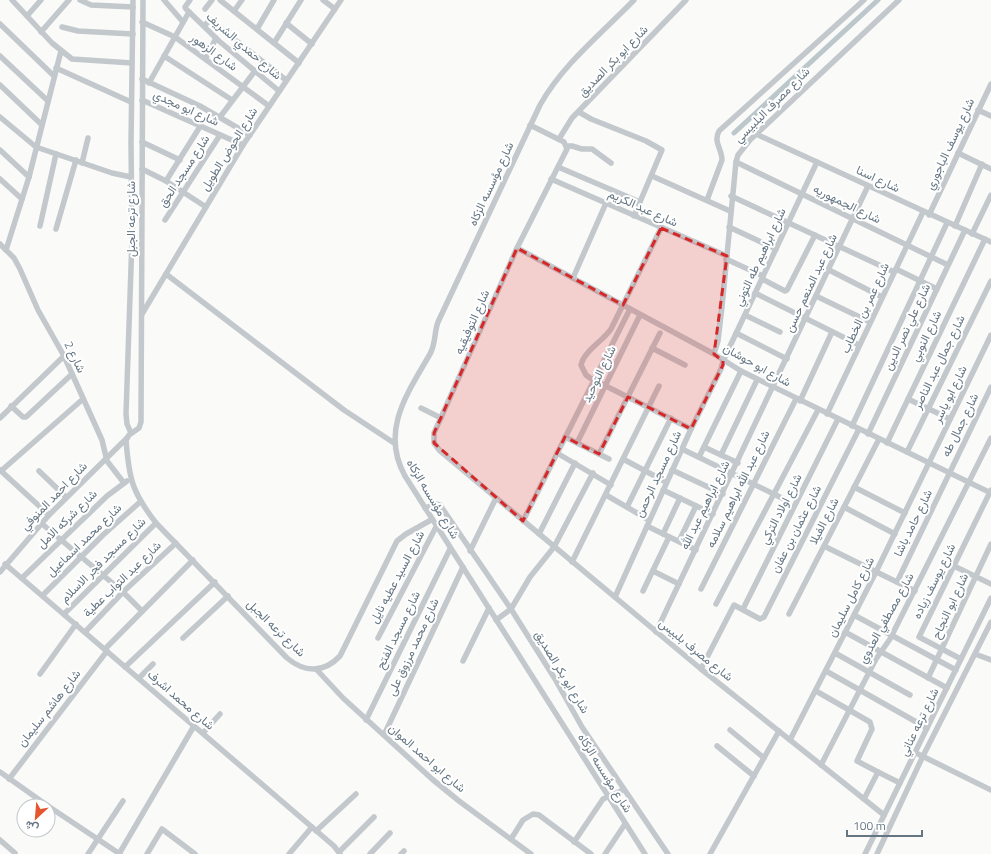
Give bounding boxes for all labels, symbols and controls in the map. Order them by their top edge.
street label: شارع حمدي الشريف [202,7,286,85]
street label: شارع ابو بكر الصديق [573,20,652,101]
street label: شارع الزهور [186,27,242,75]
street label: شارع مصرف البلبيسي [729,62,815,148]
street label: شارع ابو مجدي [150,85,222,131]
street label: شارع يوسف الباجوري [920,95,980,193]
street label: شارع الحوض الطويل [195,103,262,194]
street label: شارع مسجد الحق [153,131,214,211]
street label: شارع مؤسسه الزكاه [463,139,518,229]
street label: شارع اسنا [853,160,903,197]
street label: شارع الجمهوريه [810,179,884,228]
street label: شارع ترعه الجبل [121,181,140,257]
street label: شارع عبد الكريم [605,184,681,231]
street label: شارع ابراهيم طه التوني [728,205,792,309]
street label: شارع عبد المنعم حسن [779,230,842,335]
street label: شارع عمر بن الخطاب [835,259,894,356]
street label: شارع علي نصر الدين [878,280,936,374]
street label: شارع التوفيقيه [449,286,494,357]
street label: شارع النوبي [905,307,947,365]
street label: شارع جمال عبد الناصر [907,311,970,413]
street label: شارع 2 [60,338,91,376]
street label: شارع ابو حوشان [720,338,795,391]
street label: شارع التوحيد [577,342,621,406]
street label: شارع ابو ياسر [927,362,972,427]
street label: شارع جمال طه [936,390,983,460]
street label: شارع مسجد الرحمن [629,427,686,520]
street label: شارع عبد الله ابراهيم سلامه [701,427,774,551]
street label: شارع مؤسسه الزكاه [402,455,465,543]
street label: شارع احمد المنوفي [16,457,92,535]
street label: شارع ابراهيم عبد الله [675,457,734,553]
street label: شارع اولاد التركي [755,470,807,548]
street label: شارع عثمان بن عفان [765,481,826,576]
street label: شارع شركه الامل [32,485,101,553]
street label: شارع حامد باشا [888,486,937,560]
street label: شارع الفيلا [804,494,844,548]
street label: شارع محمد اسماعيل [42,499,126,581]
street label: شارع مسجد فجر الاسلام [55,512,150,607]
street label: شارع السيد عطيه نايل [364,527,429,627]
street label: شارع عبد التواب عطية [78,536,165,621]
street label: شارع يوسف زياده [907,540,960,622]
street label: شارع كامل سليمان [822,553,879,640]
street label: شارع مصطفي العدوي [853,569,919,667]
street label: شارع ابو النجاح [926,570,973,642]
street label: شارع مسجد الفتح [370,587,425,672]
street label: شارع ترعه الجبل [242,594,310,661]
street label: شارع محمد مرزوق على [381,595,444,699]
street label: شارع مصرف بلبيس [655,614,738,686]
street label: شارع ابو بكر الصديق [530,627,595,717]
street label: شارع هاشم سليمان [12,665,85,750]
street label: شارع محمد اشرف [144,665,219,734]
street label: شارع ترعه عناني [894,684,944,760]
street label: شارع ابو احمد الموان [384,719,470,797]
street label: شارع مؤسسه الزكاه [573,729,638,816]
north arrow [16,798,56,838]
scale bar [847,812,922,838]
text: 100 m [853,816,886,835]
text: ش [22,817,41,837]

